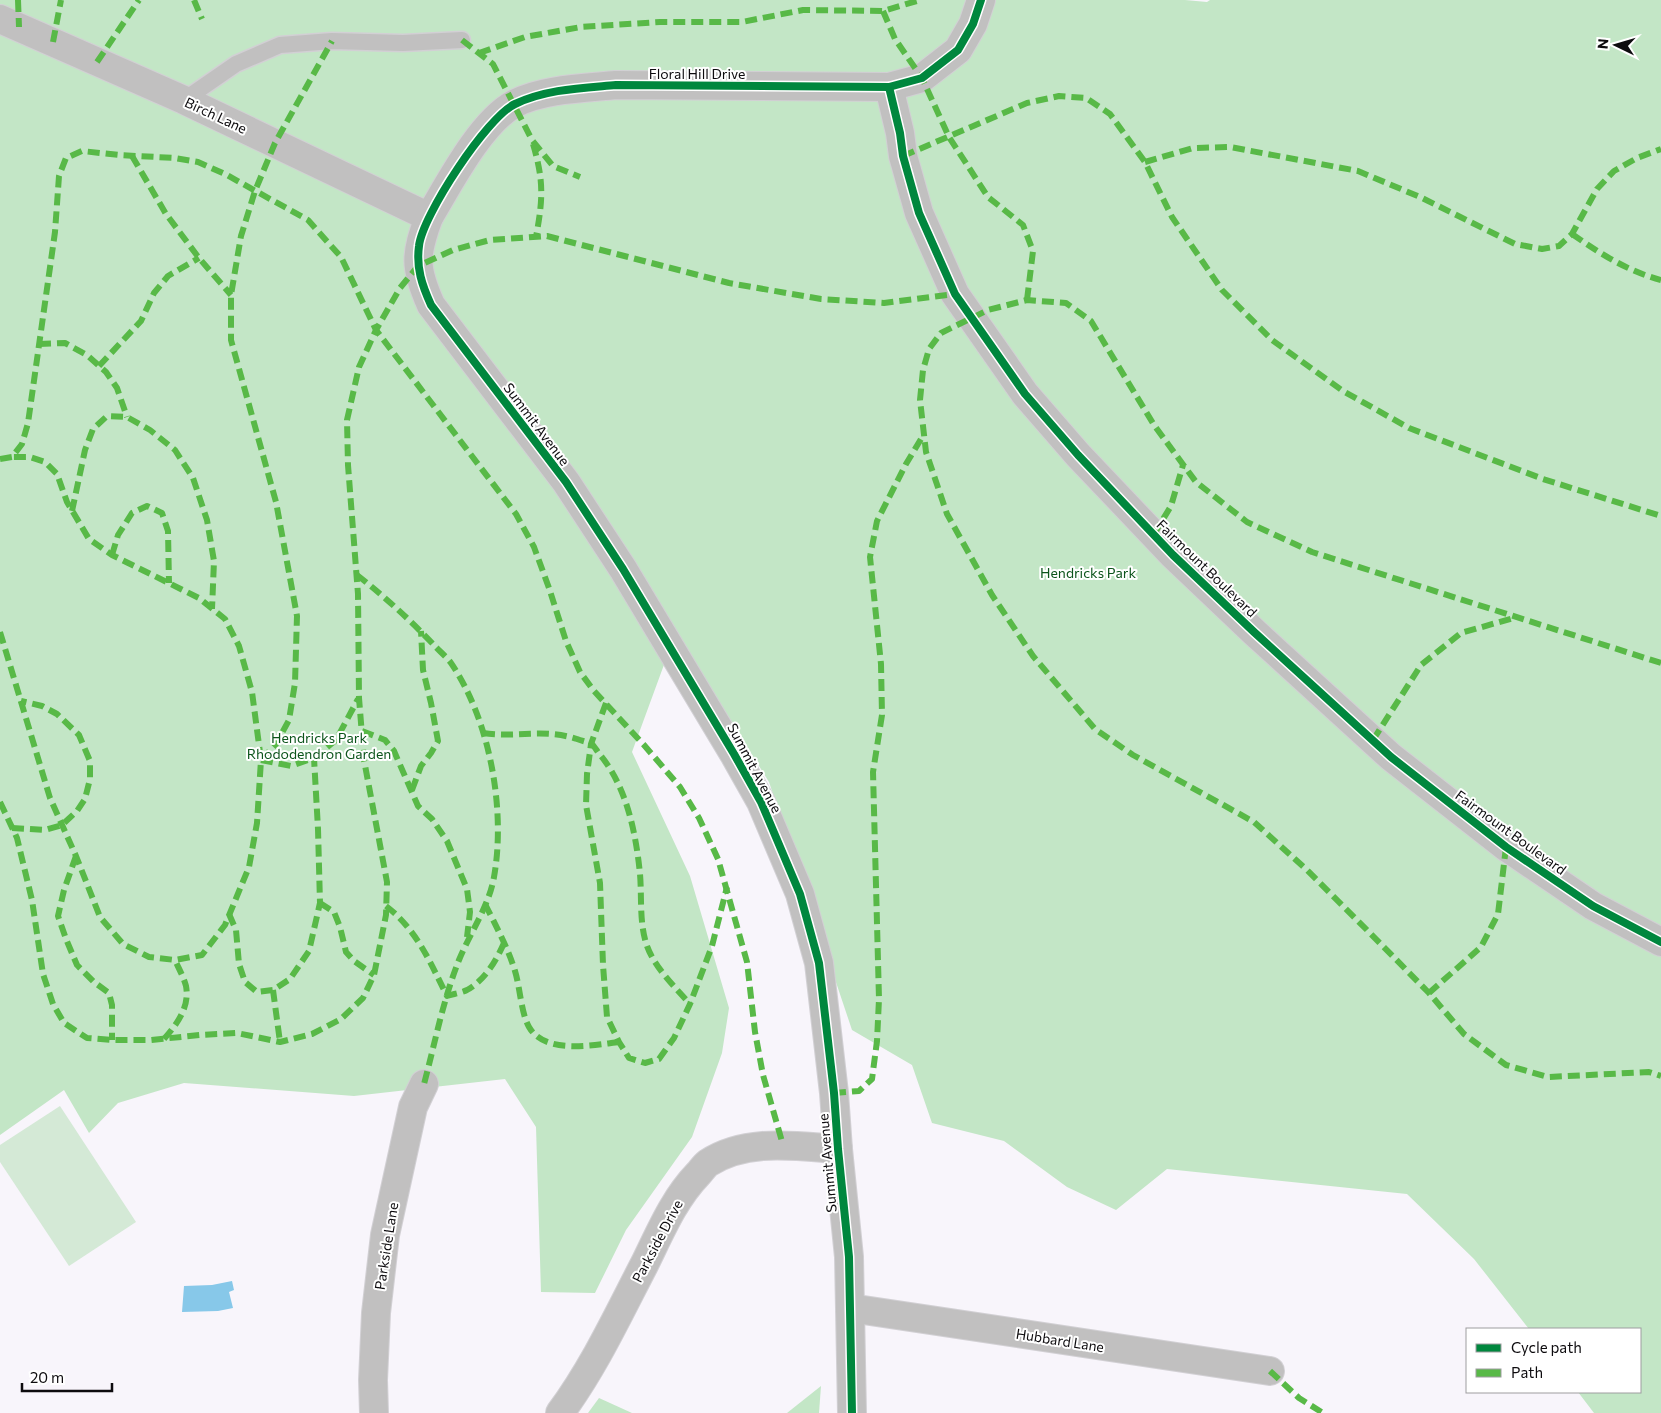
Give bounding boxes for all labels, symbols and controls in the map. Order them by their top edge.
north arrow [1591,20,1641,70]
text: N [1594,38,1611,50]
street label: Floral Hill Drive [649,65,745,82]
street label: Birch Lane [182,93,250,137]
street label: Summit Avenue [500,379,574,469]
street label: Fairmount Boulevard [1153,516,1261,620]
park label: Hendricks Park [1040,564,1136,581]
street label: Summit Avenue [724,720,786,816]
park label: Hendricks Park Rhododendron Garden [247,729,391,762]
street label: Fairmount Boulevard [1452,786,1570,878]
street label: Summit Avenue [814,1113,840,1213]
street label: Parkside Drive [628,1197,686,1285]
street label: Parkside Lane [371,1201,401,1291]
street label: Hubbard Lane [1015,1325,1105,1355]
legend [1466,1328,1641,1393]
text: Cycle path [1511,1338,1582,1356]
scale bar [22,1360,112,1392]
text: Path [1511,1363,1543,1381]
text: 20 m [30,1368,64,1386]

